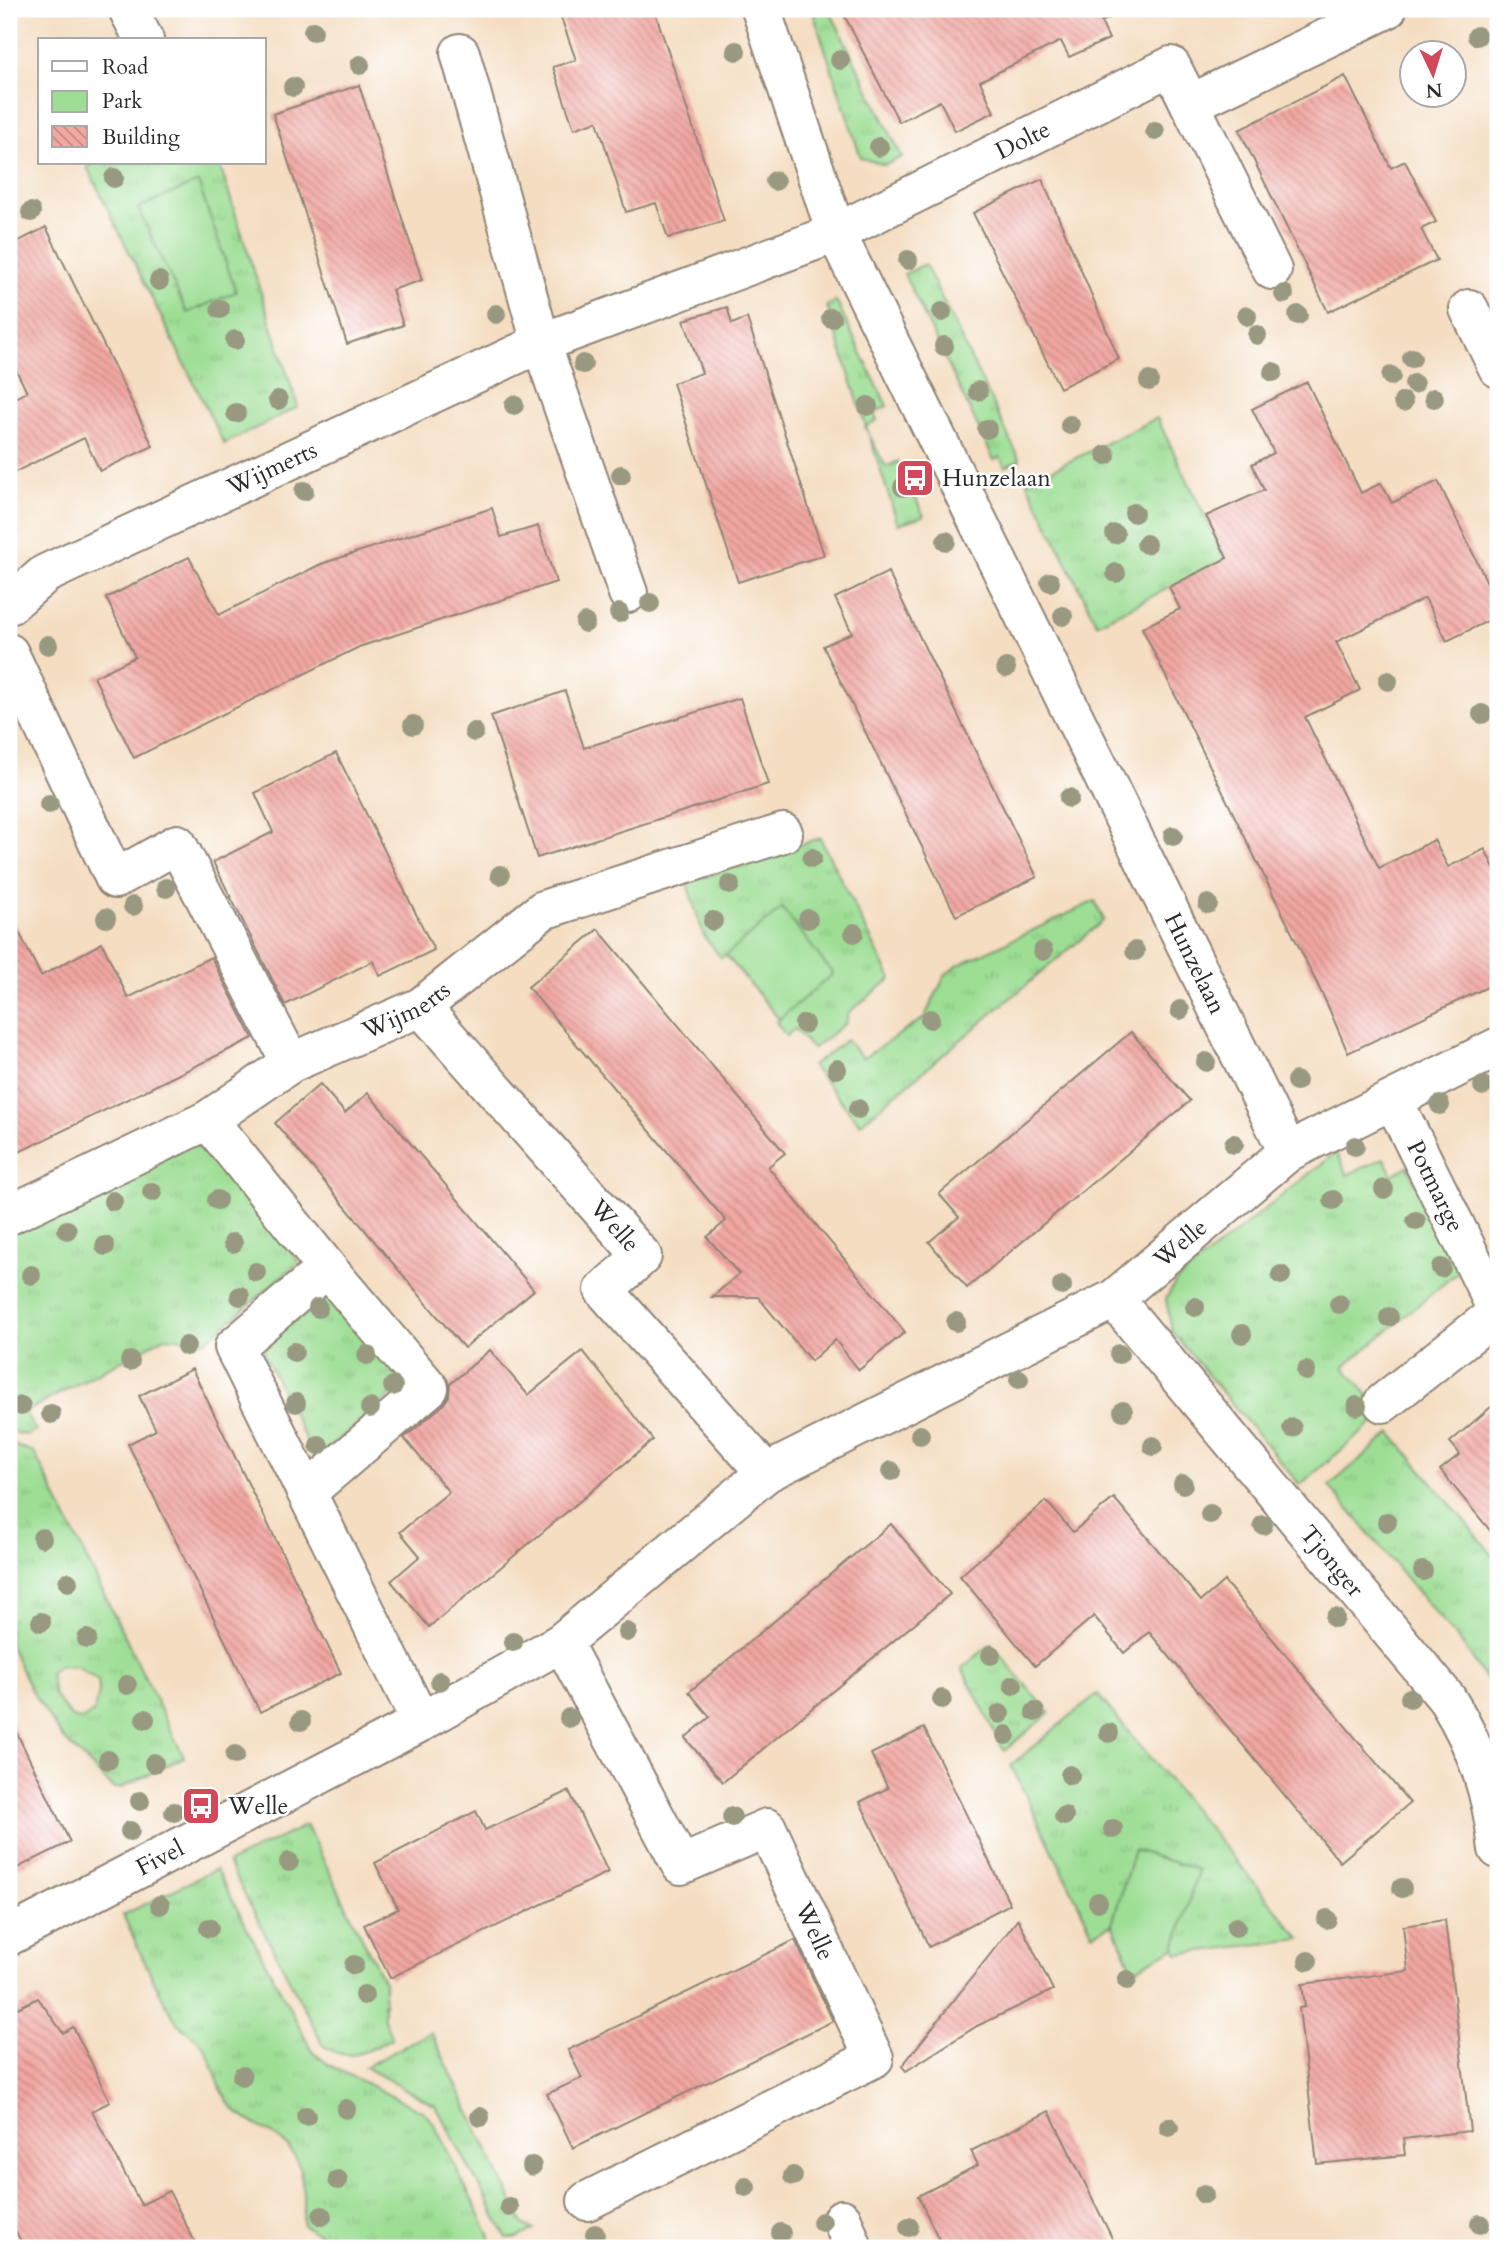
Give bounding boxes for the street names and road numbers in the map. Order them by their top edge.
street label: Dolte [990,113,1056,168]
street label: Wijmerts [221,434,323,504]
street label: Hunzelaan [1156,907,1234,1020]
street label: Wijmerts [356,974,457,1048]
street label: Potmarge [1398,1135,1472,1238]
street label: Welle [581,1191,647,1259]
street label: Welle [1146,1211,1214,1276]
street label: Tjonger [1292,1519,1372,1604]
street label: Fivel [130,1832,190,1884]
street label: Welle [786,1896,842,1966]

